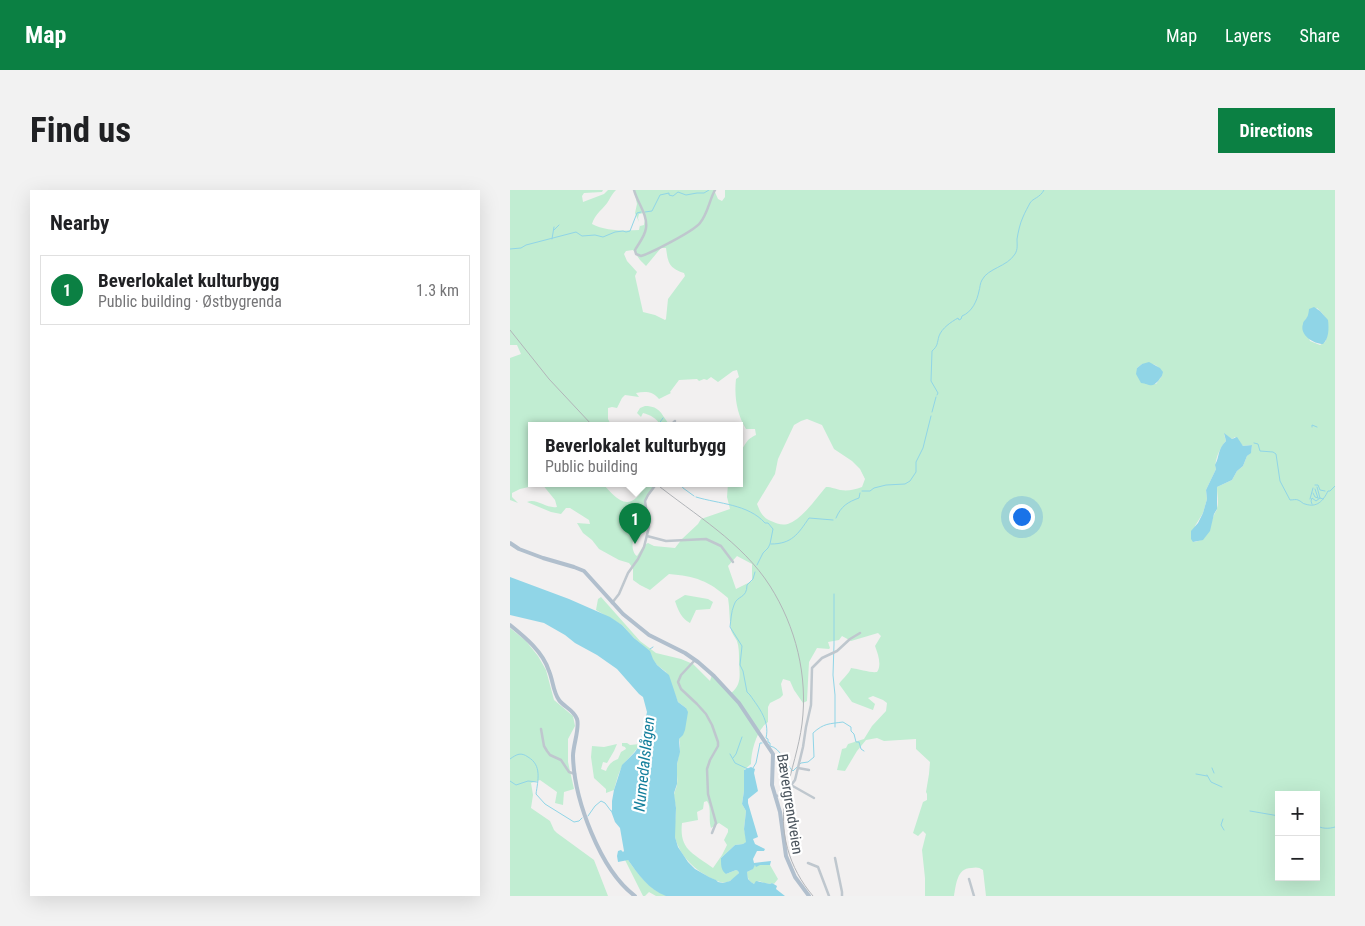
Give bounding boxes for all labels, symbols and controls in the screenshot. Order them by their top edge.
text: Map [25,21,66,49]
text: Map [1166,25,1197,46]
text: Layers [1225,25,1272,46]
text: Share [1300,25,1340,46]
button: Directions [1218,108,1335,153]
text: Find us [30,110,131,151]
text: Nearby [50,211,109,235]
text: Beverlokalet kulturbygg [98,269,279,292]
text: 1 [63,281,71,300]
text: 1.3 km [416,281,459,300]
text: Public building · Østbygrenda [98,292,282,311]
popup [528,422,743,487]
text: Beverlokalet kulturbygg [545,434,726,457]
text: Public building [545,457,638,476]
pin: 1 [619,503,651,544]
your location [1009,504,1035,530]
water label: Numedalslågen [630,716,658,812]
street label: Bævergrendveien [773,752,807,856]
map controls [1275,791,1320,881]
button: + [1275,791,1320,836]
button: − [1275,836,1320,881]

